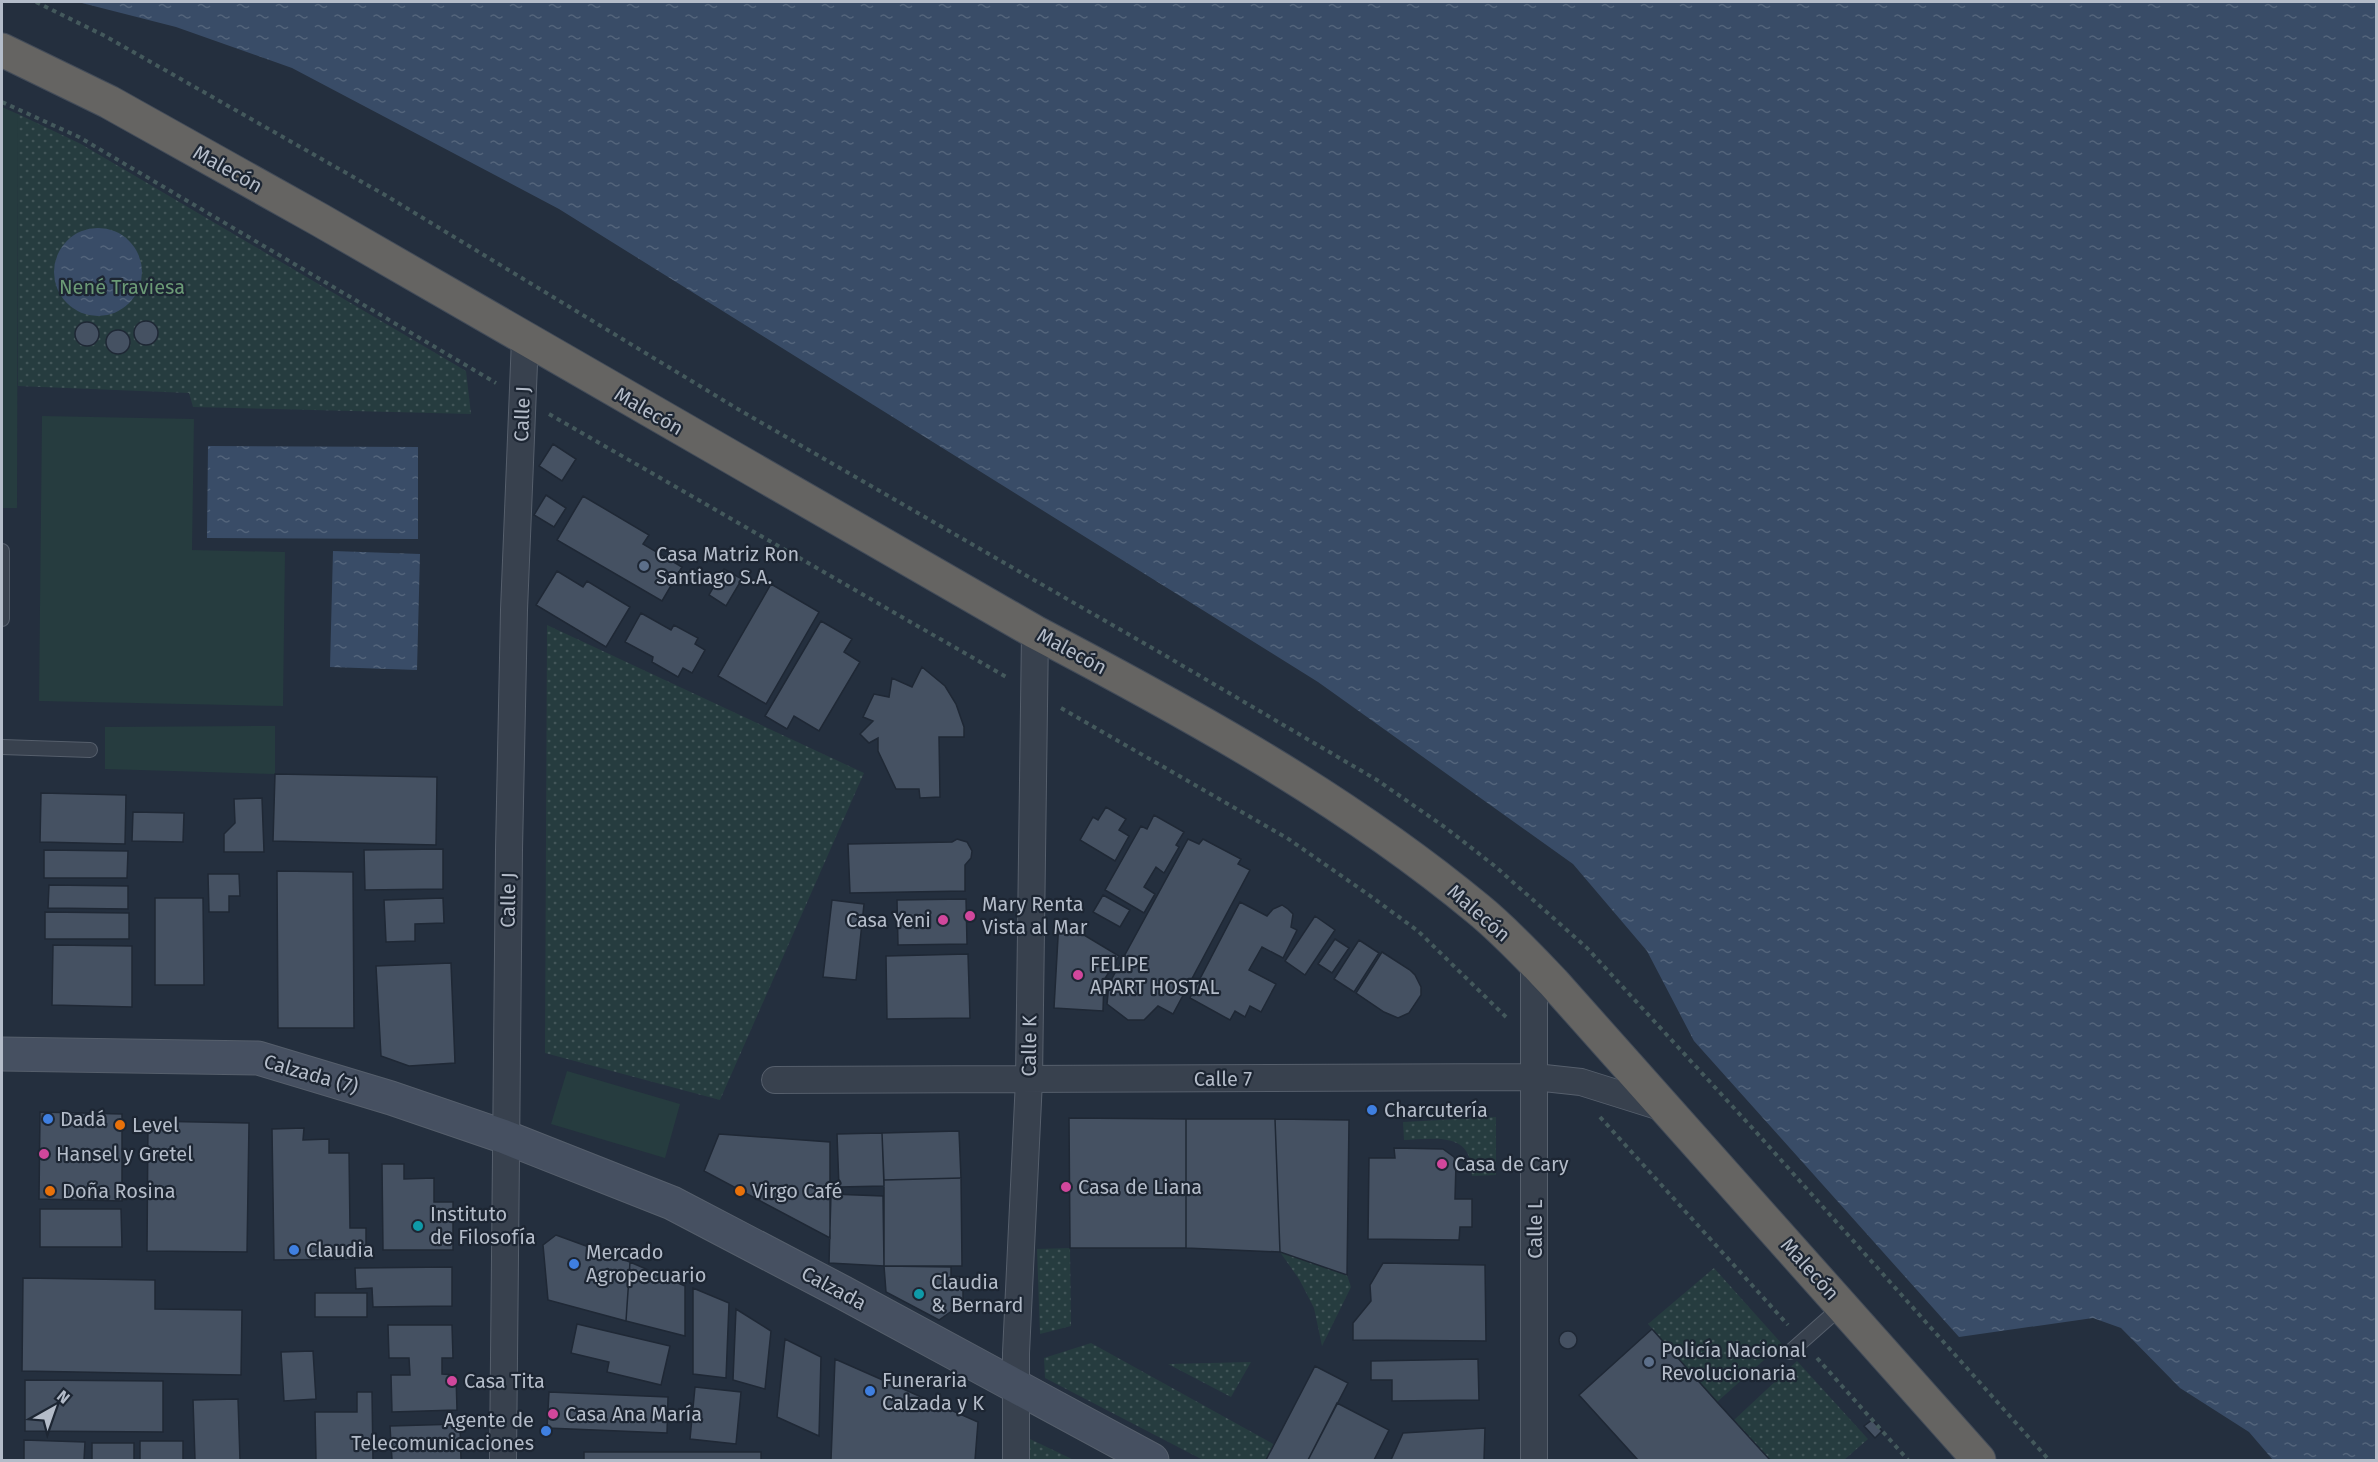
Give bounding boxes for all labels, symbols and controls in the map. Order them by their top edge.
street label: Malecón [189,140,267,198]
park label: Nené Traviesa [59,275,185,299]
street label: Malecón [610,382,688,440]
street label: Calle J [509,386,535,442]
place label: Casa Matriz Ron Santiago S.A. [656,542,799,589]
marker: Casa Matriz Ron Santiago S.A. [637,559,651,573]
street label: Malecón [1033,623,1111,679]
street label: Calle J [496,872,520,928]
street label: Malecón [1443,879,1515,947]
place label: Mary Renta Vista al Mar [982,892,1088,939]
place label: Casa Yeni [846,908,931,932]
marker: Mary Renta Vista al Mar [963,909,977,923]
marker: Casa Yeni [936,913,950,927]
place label: FELIPE APART HOSTAL [1090,952,1219,999]
marker: FELIPE APART HOSTAL [1071,968,1085,982]
street label: Calle K [1016,1015,1042,1077]
street label: Calzada (7) [261,1049,361,1099]
street label: Calle 7 [1194,1067,1252,1091]
place label: Charcutería [1384,1098,1488,1122]
marker: Charcutería [1365,1103,1379,1117]
place label: Dadá [60,1107,106,1131]
marker: Dadá [41,1112,55,1126]
place label: Level [132,1113,179,1137]
marker: Level [113,1118,127,1132]
place label: Hansel y Gretel [56,1142,193,1166]
marker: Hansel y Gretel [37,1147,51,1161]
place label: Casa de Cary [1454,1152,1569,1176]
marker: Casa de Cary [1435,1157,1449,1171]
place label: Casa de Liana [1078,1175,1202,1199]
place label: Doña Rosina [62,1179,176,1203]
place label: Virgo Café [752,1179,843,1203]
marker: Casa de Liana [1059,1180,1073,1194]
marker: Doña Rosina [43,1184,57,1198]
marker: Virgo Café [733,1184,747,1198]
street label: Calle L [1523,1199,1547,1259]
place label: Instituto de Filosofía [430,1202,536,1249]
marker: Instituto de Filosofía [411,1219,425,1233]
street label: Malecón [1776,1233,1844,1305]
place label: Claudia [306,1238,374,1262]
place label: Mercado Agropecuario [586,1240,706,1287]
marker: Claudia [287,1243,301,1257]
marker: Mercado Agropecuario [567,1257,581,1271]
street label: Calzada [798,1261,870,1315]
place label: Claudia & Bernard [931,1270,1023,1317]
marker: Claudia & Bernard [912,1287,926,1301]
place label: Policía Nacional Revolucionaria [1661,1338,1806,1385]
marker: Policía Nacional Revolucionaria [1642,1355,1656,1369]
place label: Funeraria Calzada y K [882,1368,984,1415]
place label: Casa Tita [464,1369,545,1393]
marker: Casa Tita [445,1374,459,1388]
north arrow [24,1378,84,1438]
marker: Funeraria Calzada y K [863,1384,877,1398]
text: N [53,1386,73,1408]
place label: Casa Ana María [565,1402,702,1426]
marker: Casa Ana María [546,1407,560,1421]
place label: Agente de Telecomunicaciones [351,1408,534,1455]
marker: Agente de Telecomunicaciones [539,1424,553,1438]

